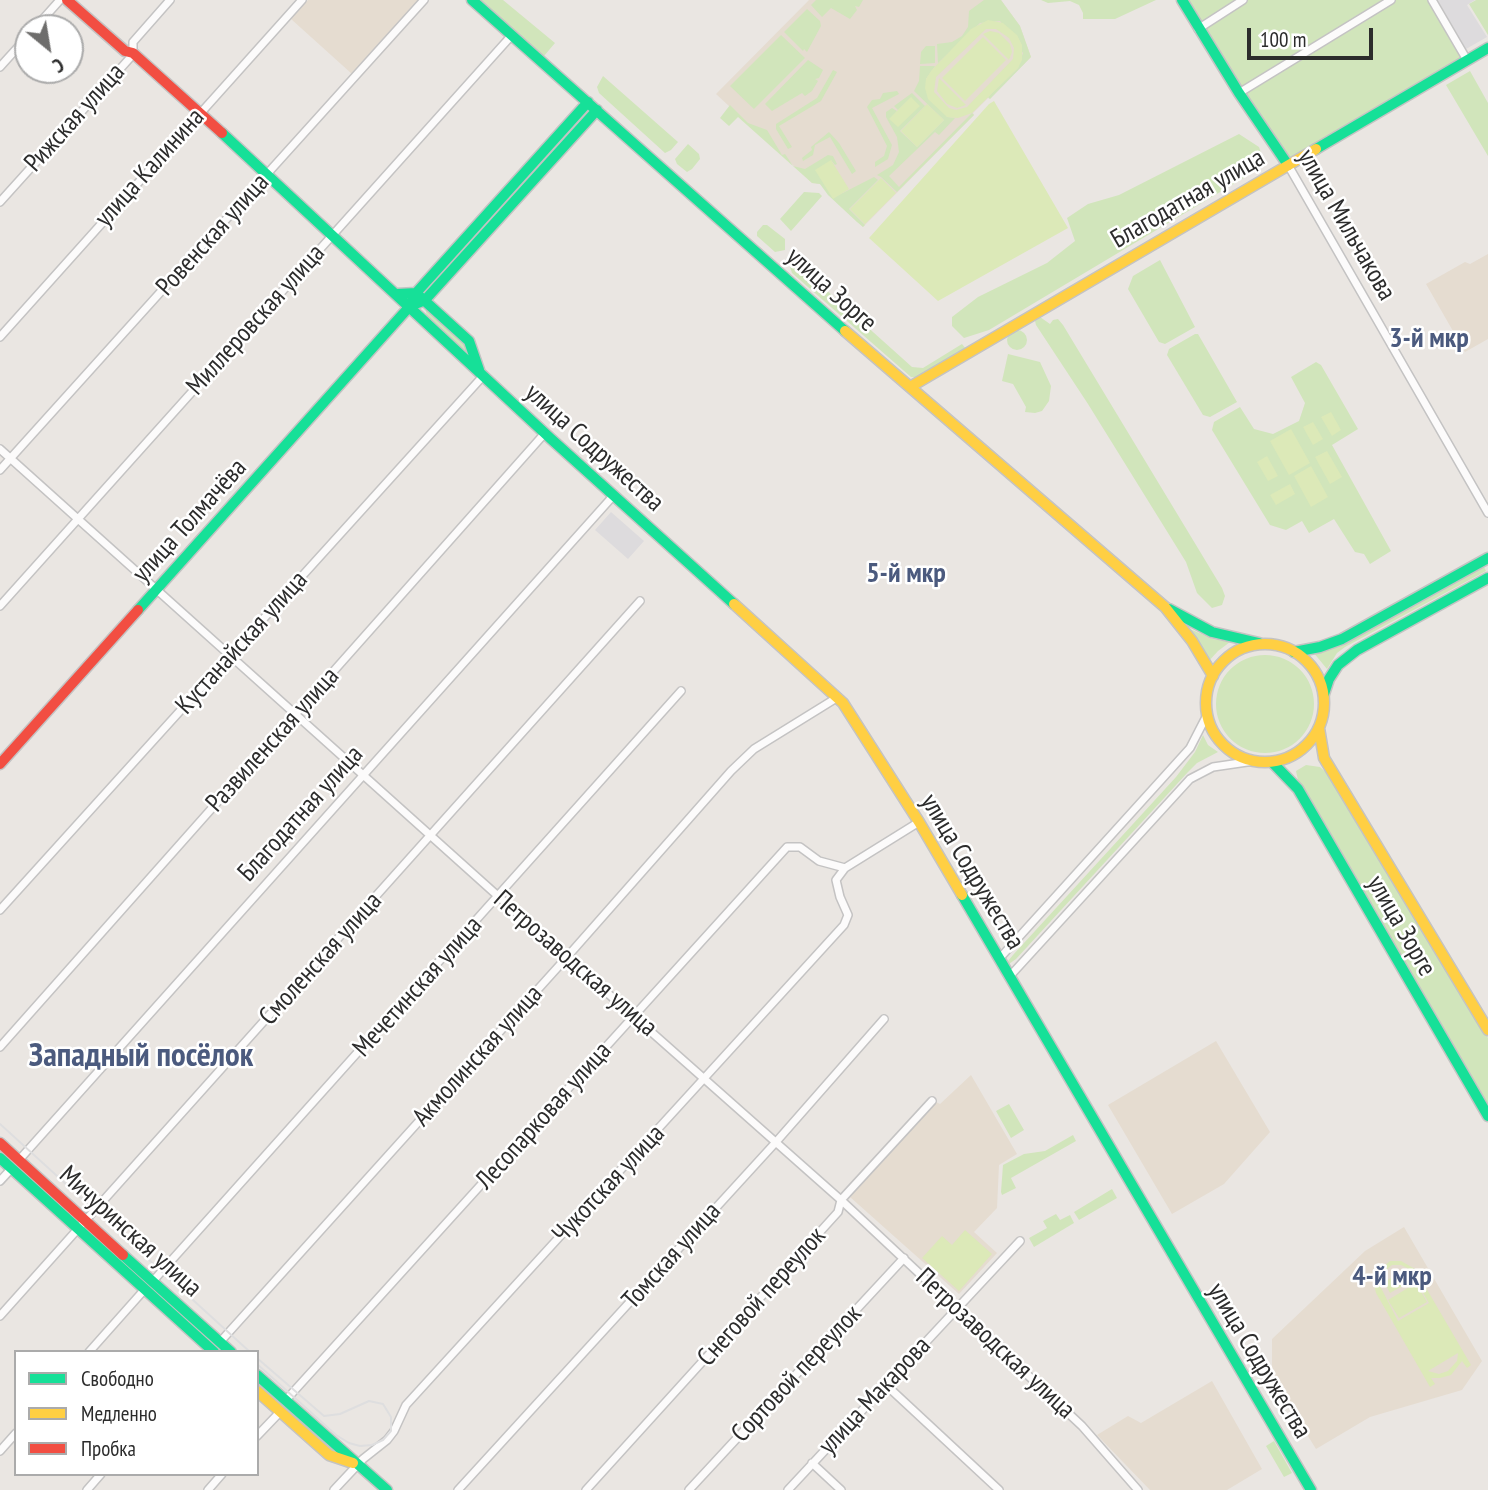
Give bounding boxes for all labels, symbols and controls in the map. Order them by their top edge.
north arrow [14,14,84,84]
scale bar [1250,14,1376,58]
text: 100 m [1260,26,1306,53]
text: С [49,53,68,78]
street label: Рижская улица [18,57,132,179]
street label: улица Калинина [89,102,211,234]
street label: Благодатная улица [1106,143,1270,255]
street label: улица Мильчакова [1290,144,1402,306]
street label: Ровенская улица [150,168,276,302]
street label: Миллеровская улица [180,238,332,402]
street label: улица Зорге [779,241,883,339]
district label: 3-й мкр [1389,322,1469,356]
street label: улица Содружества [518,378,670,518]
street label: улица Толмачёва [126,453,254,589]
district label: 5-й мкр [866,557,946,591]
street label: Кустанайская улица [170,565,314,721]
street label: Развиленская улица [200,661,346,819]
street label: Благодатная улица [232,740,370,888]
street label: улица Содружества [913,789,1031,955]
street label: улица Зорге [1360,870,1442,982]
street label: Петрозаводская улица [487,884,663,1044]
street label: Смоленская улица [253,886,389,1032]
street label: Мечетинская улица [347,910,489,1064]
street label: Акмолинская улица [406,979,550,1133]
street label: Лесопарковая улица [470,1036,618,1196]
district label: Западный посёлок [29,1037,253,1077]
street label: Чукотская улица [546,1119,672,1249]
street label: Мичуринская улица [52,1160,208,1304]
street label: Томская улица [616,1196,728,1316]
street label: Снеговой переулок [691,1221,833,1373]
district label: 4-й мкр [1352,1260,1432,1294]
street label: Петрозаводская улица [909,1262,1081,1426]
street label: улица Содружества [1200,1278,1318,1444]
street label: Сортовой переулок [726,1299,868,1449]
street label: улица Макарова [813,1331,937,1461]
legend [14,1350,259,1476]
text: Свободно [81,1365,154,1392]
text: Медленно [81,1400,157,1427]
text: Пробка [81,1435,136,1462]

